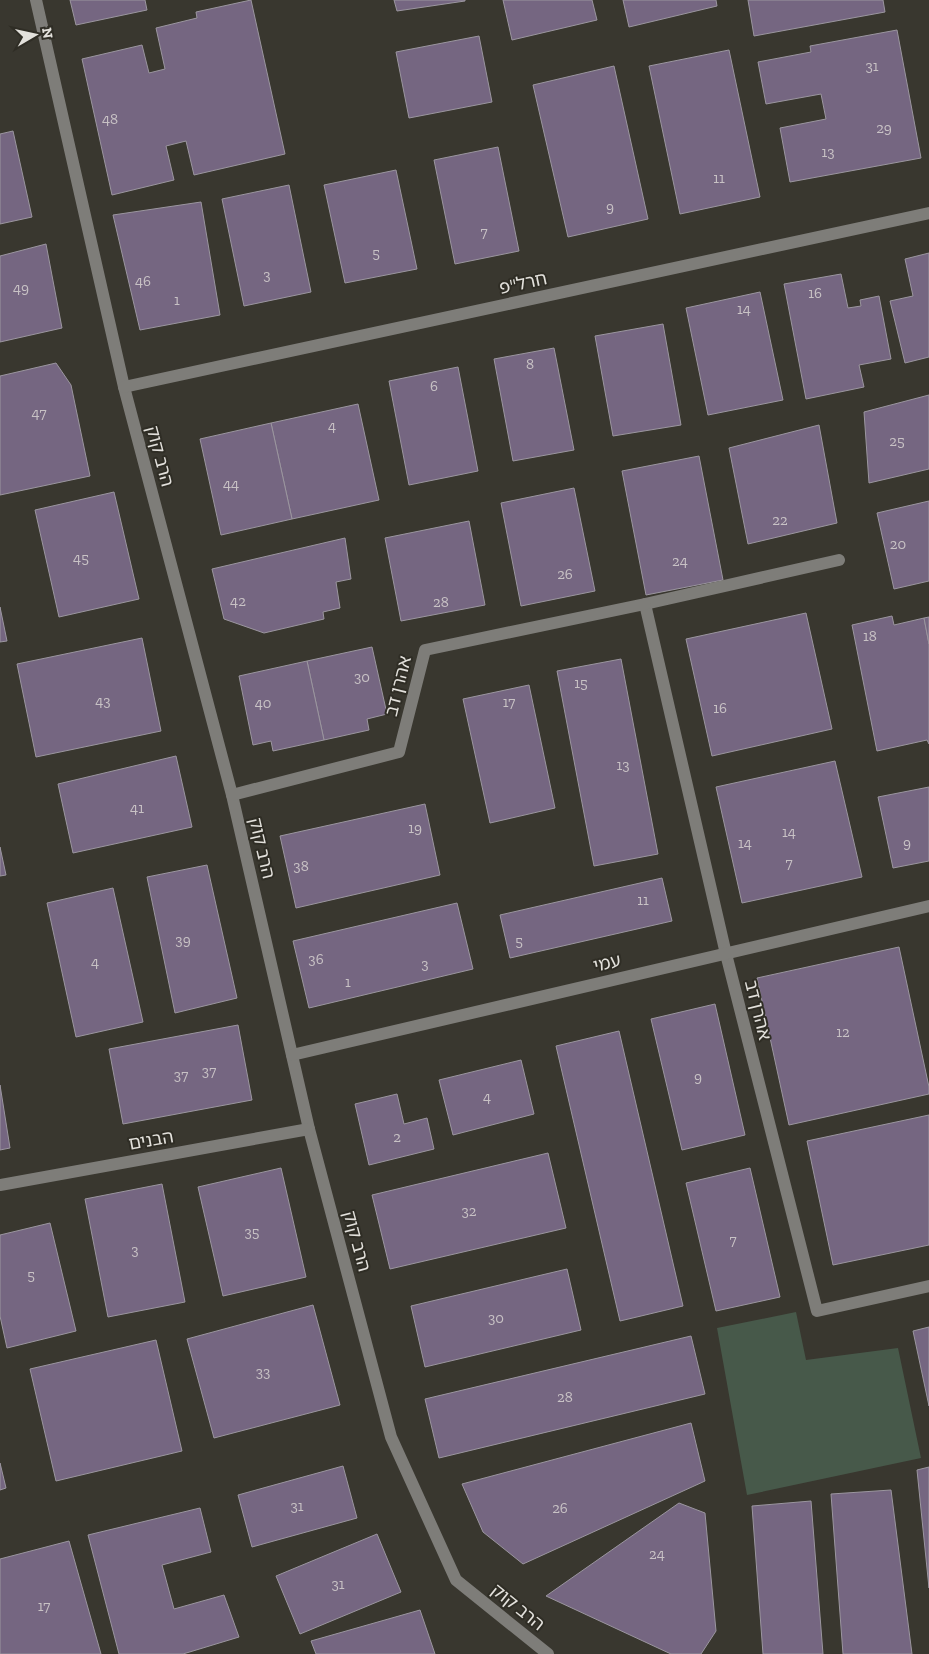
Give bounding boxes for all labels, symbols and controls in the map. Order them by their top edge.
north arrow [10,10,60,60]
text: N [38,26,57,40]
house number: 31 [865,57,879,75]
house number: 48 [102,110,118,128]
house number: 29 [876,119,892,137]
house number: 13 [821,143,835,161]
house number: 11 [713,169,725,187]
house number: 9 [606,198,614,216]
house number: 7 [480,223,488,241]
house number: 5 [372,244,380,262]
house number: 3 [263,266,271,284]
street label: חרל"פ [497,267,549,299]
house number: 46 [135,272,151,290]
house number: 49 [13,279,29,297]
house number: 16 [808,284,822,302]
house number: 1 [174,291,180,309]
house number: 14 [737,300,751,318]
house number: 8 [526,355,534,373]
house number: 6 [430,377,438,395]
house number: 47 [32,404,46,422]
house number: 4 [328,417,336,435]
street label: הרב קוק [141,423,179,489]
house number: 25 [889,432,905,450]
house number: 44 [223,475,239,493]
house number: 22 [772,511,788,529]
house number: 20 [890,535,906,553]
house number: 45 [73,549,89,567]
house number: 24 [672,552,688,570]
house number: 26 [557,565,573,583]
house number: 42 [230,592,246,610]
house number: 28 [433,593,449,611]
house number: 18 [863,627,877,645]
street label: אהרן דב [380,654,416,718]
house number: 30 [354,668,370,686]
house number: 15 [574,674,588,692]
house number: 43 [95,692,111,710]
house number: 17 [503,693,515,711]
house number: 40 [255,694,271,712]
house number: 16 [713,699,727,717]
house number: 13 [616,756,630,774]
house number: 41 [130,799,144,817]
street label: הרב קוק [244,815,280,881]
house number: 19 [408,819,422,837]
house number: 14 [782,823,796,841]
house number: 14 [738,834,752,852]
house number: 9 [903,834,911,852]
house number: 7 [785,854,793,872]
house number: 38 [293,857,309,875]
house number: 11 [637,891,649,909]
house number: 39 [175,931,191,949]
house number: 5 [515,932,523,950]
street label: עמי [591,949,623,977]
house number: 36 [308,950,324,968]
house number: 4 [91,953,99,971]
house number: 3 [421,955,429,973]
house number: 1 [345,973,351,991]
street label: אהרן דב [740,978,776,1042]
house number: 12 [836,1023,850,1041]
house number: 37 [202,1062,216,1080]
house number: 37 [174,1066,188,1084]
house number: 9 [694,1068,702,1086]
house number: 4 [483,1088,491,1106]
street label: הבנים [127,1125,175,1155]
house number: 2 [393,1128,401,1146]
house number: 32 [461,1202,477,1220]
street label: הרב קוק [338,1208,376,1274]
house number: 35 [244,1223,260,1241]
house number: 7 [729,1231,737,1249]
house number: 3 [131,1241,139,1259]
house number: 5 [27,1266,35,1284]
house number: 30 [488,1309,504,1327]
house number: 33 [256,1363,270,1381]
house number: 28 [557,1388,573,1406]
house number: 31 [290,1497,304,1515]
house number: 26 [552,1499,568,1517]
house number: 24 [649,1545,665,1563]
house number: 31 [331,1575,345,1593]
street label: הרב קוק [487,1579,549,1635]
house number: 17 [38,1597,50,1615]

